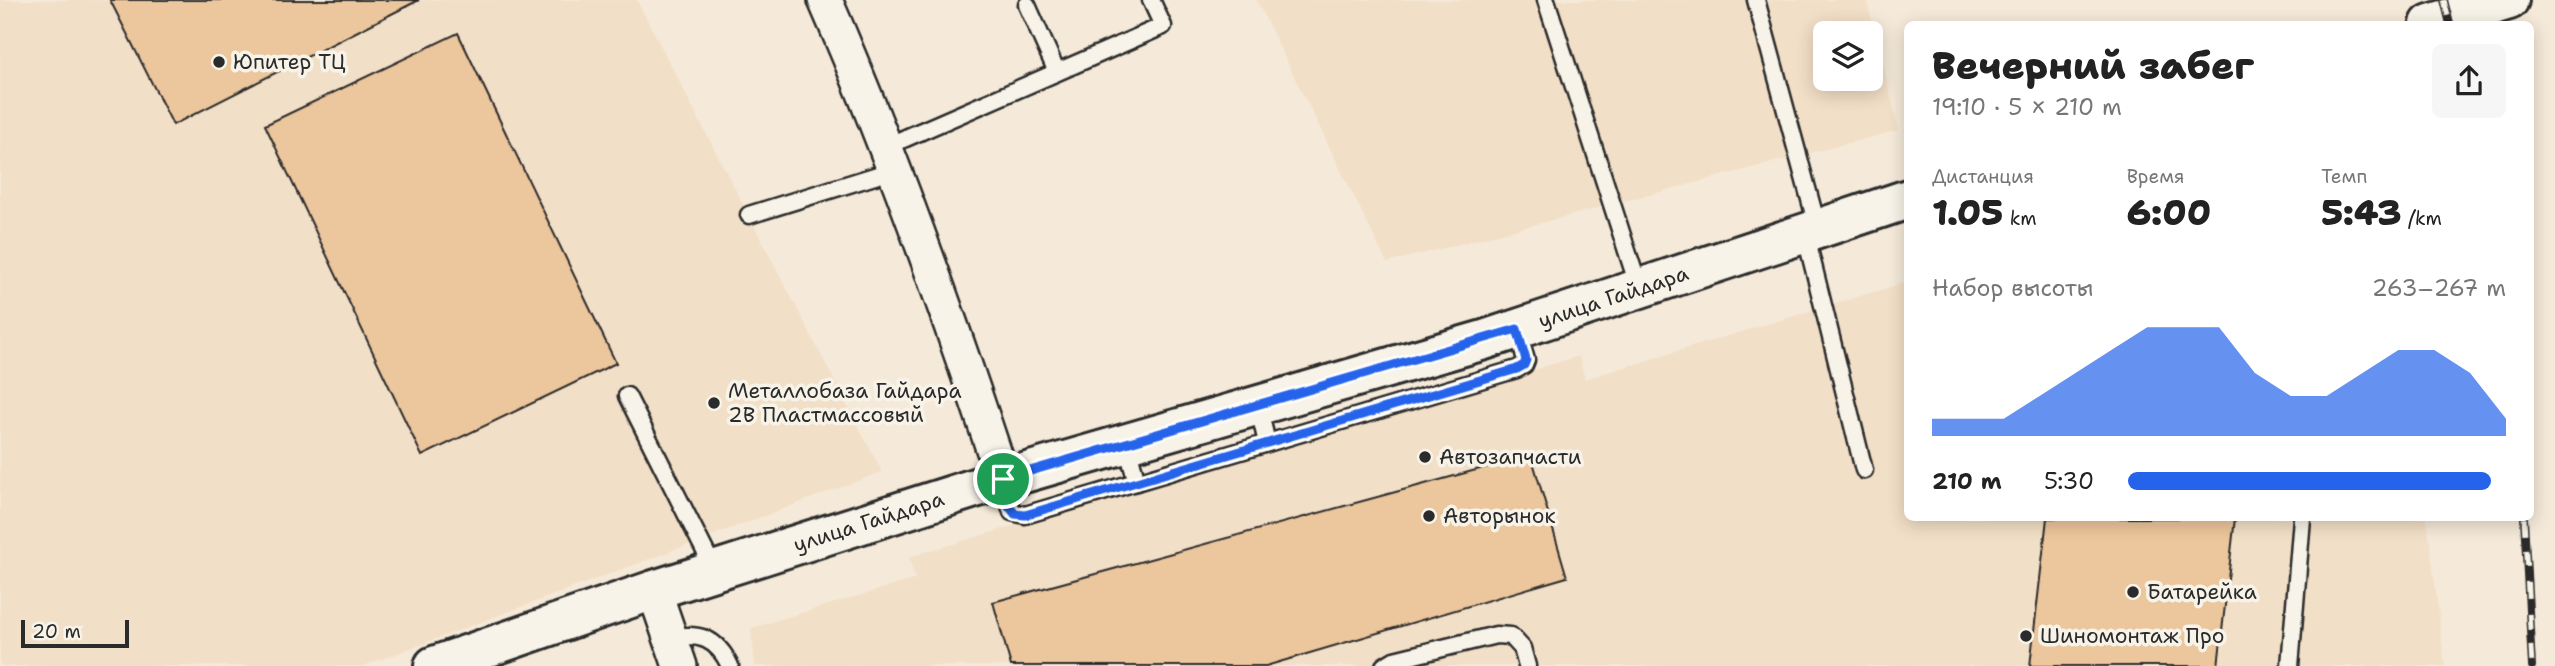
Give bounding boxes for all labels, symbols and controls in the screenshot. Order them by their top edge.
map controls [1813,21,1883,91]
button: layers [1813,21,1883,91]
text: Вечерний забег [1932,40,2254,91]
button: share [2432,44,2506,118]
place label: Юпитер ТЦ [233,48,346,76]
marker: Юпитер ТЦ [211,54,227,70]
text: 19:10 · 5 × 210 m [1932,92,2122,122]
text: Дистанция [1932,164,2034,189]
text: Время [2127,164,2185,189]
text: Темп [2321,164,2367,189]
text: 1.05 [1932,189,2003,236]
text: 6:00 [2127,189,2211,236]
text: 5:43 [2321,189,2401,236]
text: km [2003,206,2037,231]
text: /km [2401,206,2442,231]
street label: улица Гайдара [1535,259,1692,335]
text: Набор высоты [1932,273,2093,303]
text: 263–267 m [2372,273,2506,303]
place label: Металлобаза Гайдара 2В Пластмассовый [728,377,962,429]
marker: Металлобаза Гайдара 2В Пластмассовый [706,395,722,411]
place label: Автозапчасти [1439,443,1582,471]
pin [973,449,1033,509]
marker: Автозапчасти [1417,449,1433,465]
icon: arrive [984,460,1022,498]
text: 210 m [1932,466,2002,496]
text: 5:30 [2044,466,2094,496]
street label: улица Гайдара [790,485,948,559]
place label: Авторынок [1443,502,1556,530]
marker: Авторынок [1421,508,1437,524]
place label: Батарейка [2147,578,2257,606]
marker: Батарейка [2125,584,2141,600]
scale bar [21,617,130,649]
text: 20 m [32,619,81,644]
place label: Шиномонтаж Про [2040,622,2224,650]
marker: Шиномонтаж Про [2018,628,2034,644]

